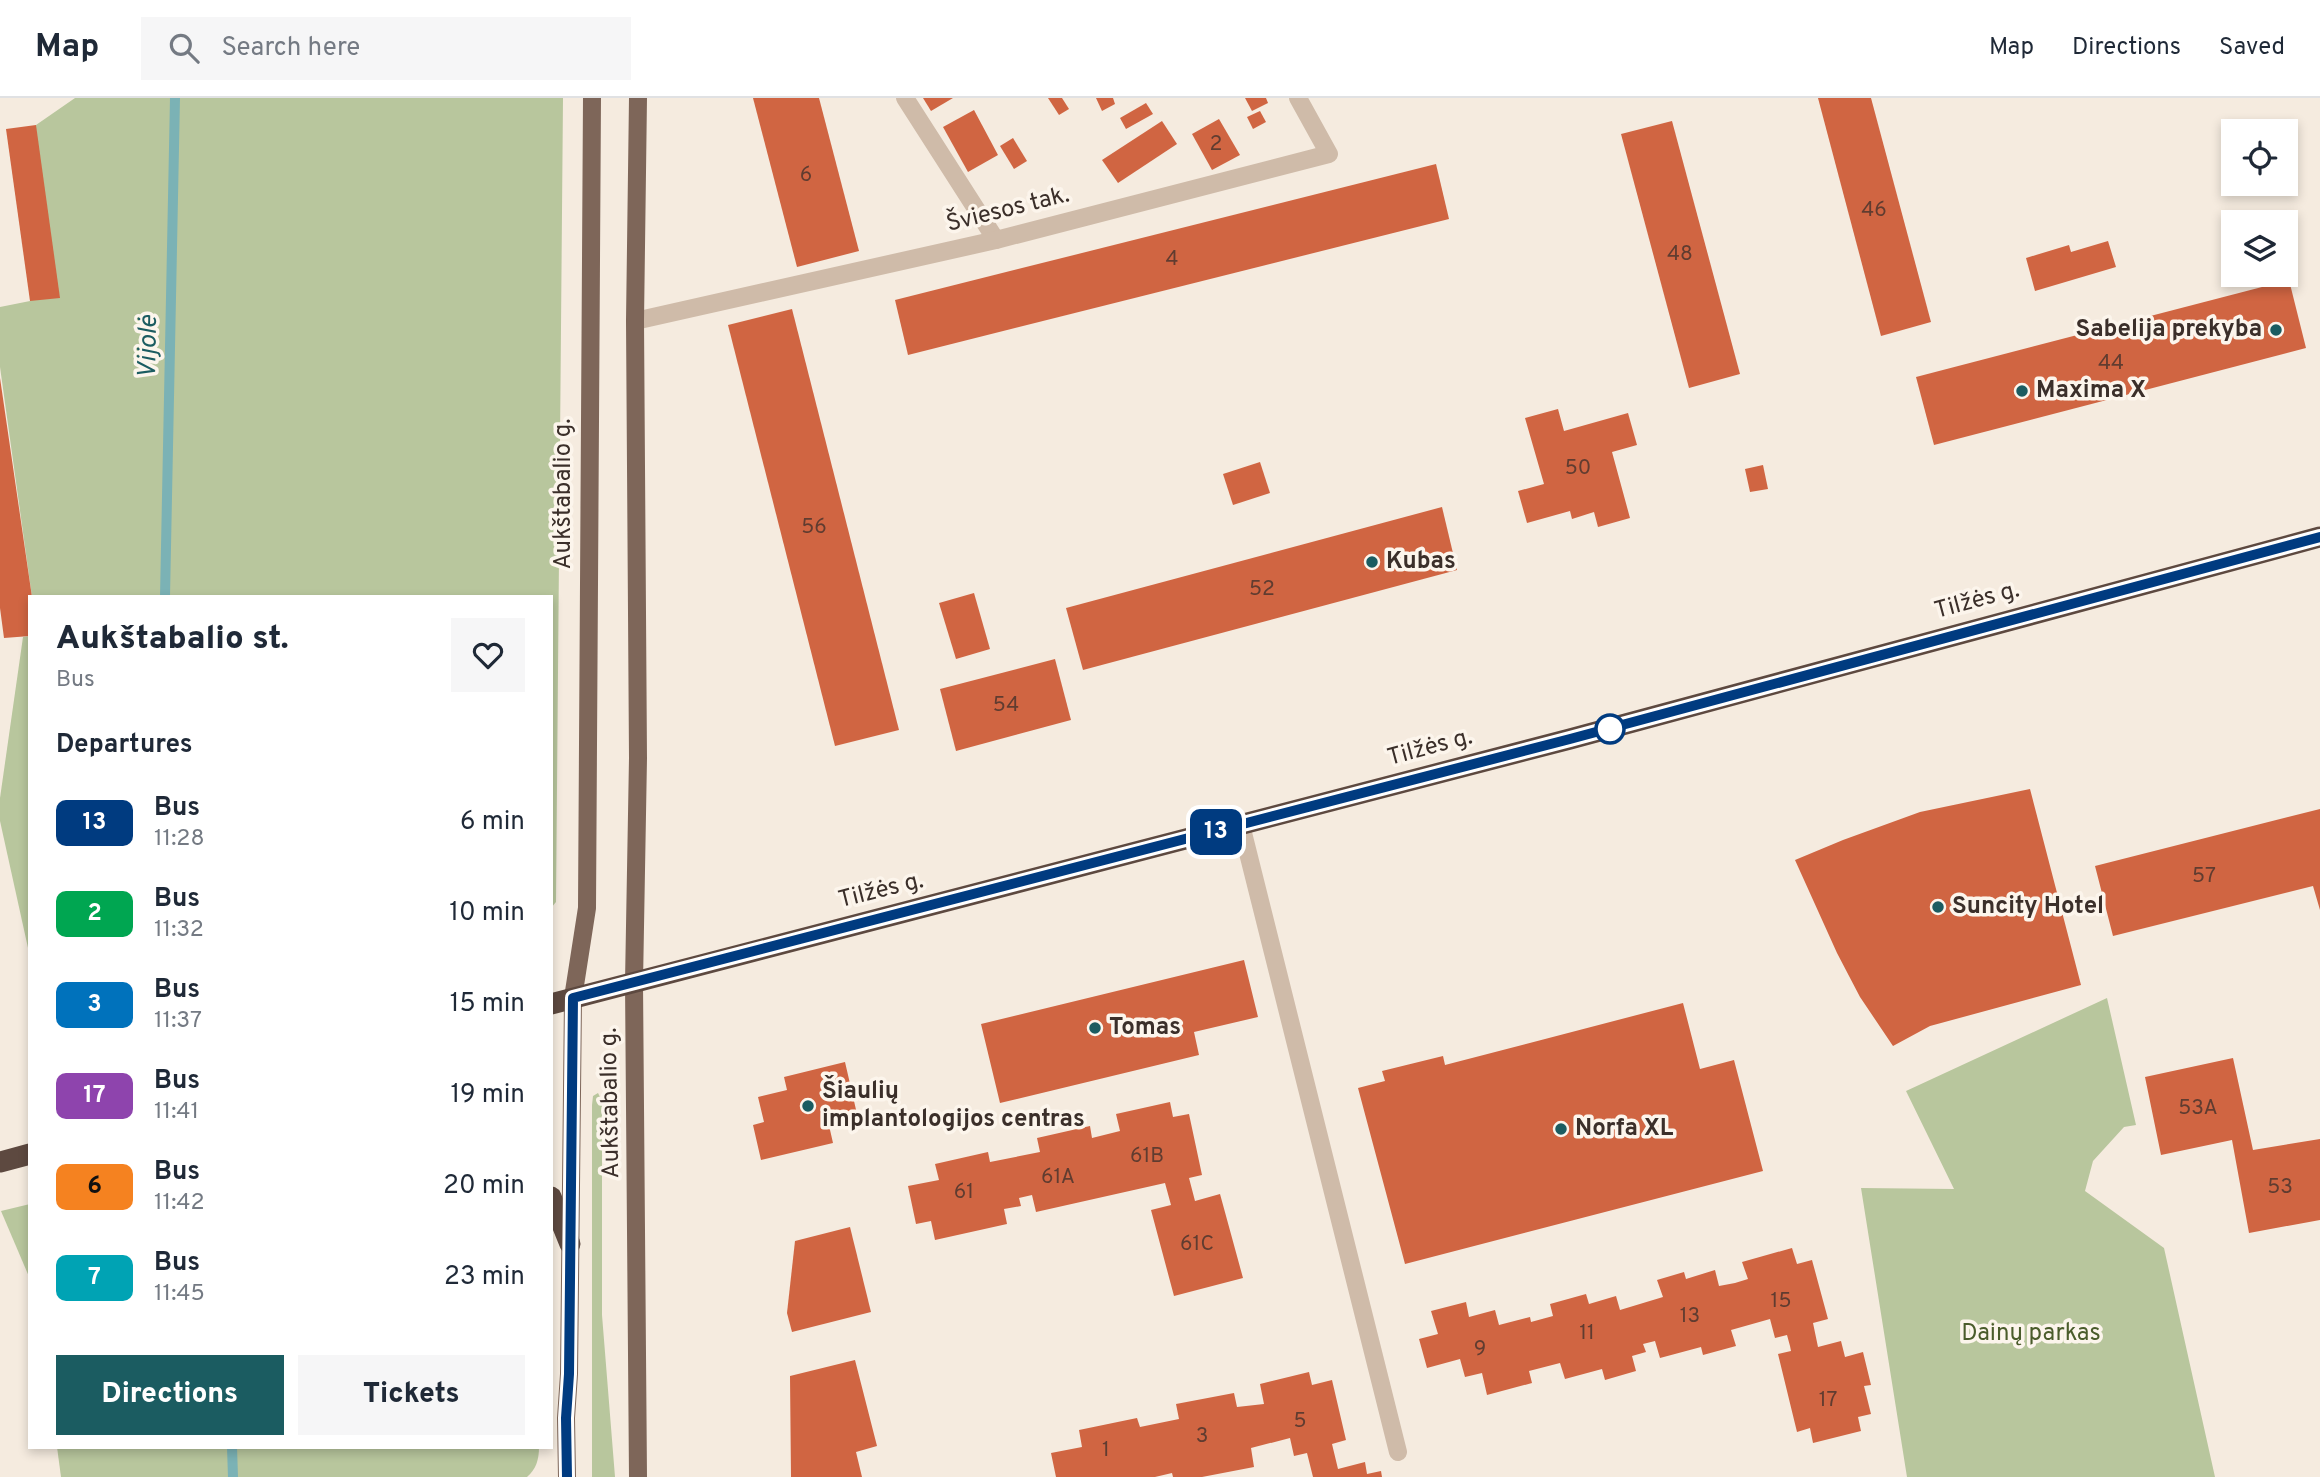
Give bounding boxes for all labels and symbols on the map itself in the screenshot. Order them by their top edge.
house number: 2 [1210,131,1222,158]
house number: 6 [800,162,812,189]
street label: Šviesos tak. [943,178,1073,240]
house number: 46 [1861,197,1887,224]
house number: 48 [1667,241,1693,268]
house number: 4 [1165,246,1179,273]
water label: Vijolė [132,314,166,379]
place label: Sabelija prekyba [2076,315,2262,345]
marker: Sabelija prekyba [2268,322,2284,338]
house number: 44 [2098,350,2124,377]
place label: Maxima X [2036,376,2146,406]
marker: Maxima X [2014,383,2030,399]
street label: Aukštabalio g. [549,418,579,570]
house number: 50 [1565,455,1591,482]
house number: 56 [801,514,827,541]
place label: Kubas [1386,547,1456,577]
marker: Kubas [1364,554,1380,570]
street label: Tilžės g. [1931,575,2023,627]
house number: 52 [1249,576,1275,603]
house number: 54 [993,692,1019,719]
unlabelled marker [1595,714,1625,744]
street label: Tilžės g. [1384,722,1476,774]
line badge: 13 [1184,809,1248,855]
house number: 57 [2192,863,2216,890]
street label: Tilžės g. [835,866,927,916]
place label: Suncity Hotel [1952,892,2104,922]
marker: Suncity Hotel [1930,899,1946,915]
place label: Tomas [1109,1013,1181,1043]
marker: Tomas [1087,1020,1103,1036]
street label: Aukštabalio g. [595,1027,627,1179]
place label: Šiaulių implantologijos centras [822,1075,1085,1135]
house number: 53A [2178,1095,2218,1122]
marker: Šiaulių implantologijos centras [800,1098,816,1114]
place label: Norfa XL [1575,1114,1674,1144]
marker: Norfa XL [1553,1121,1569,1137]
house number: 61B [1130,1143,1164,1170]
house number: 61A [1041,1164,1075,1191]
house number: 53 [2267,1174,2293,1201]
house number: 61 [954,1179,974,1206]
house number: 61C [1180,1231,1214,1258]
house number: 15 [1771,1288,1791,1315]
house number: 13 [1680,1303,1700,1330]
park label: Dainų parkas [1961,1319,2101,1349]
house number: 11 [1579,1320,1595,1347]
house number: 9 [1474,1336,1486,1363]
house number: 17 [1819,1387,1837,1414]
house number: 5 [1293,1408,1307,1435]
house number: 3 [1196,1423,1208,1450]
house number: 1 [1102,1437,1110,1464]

